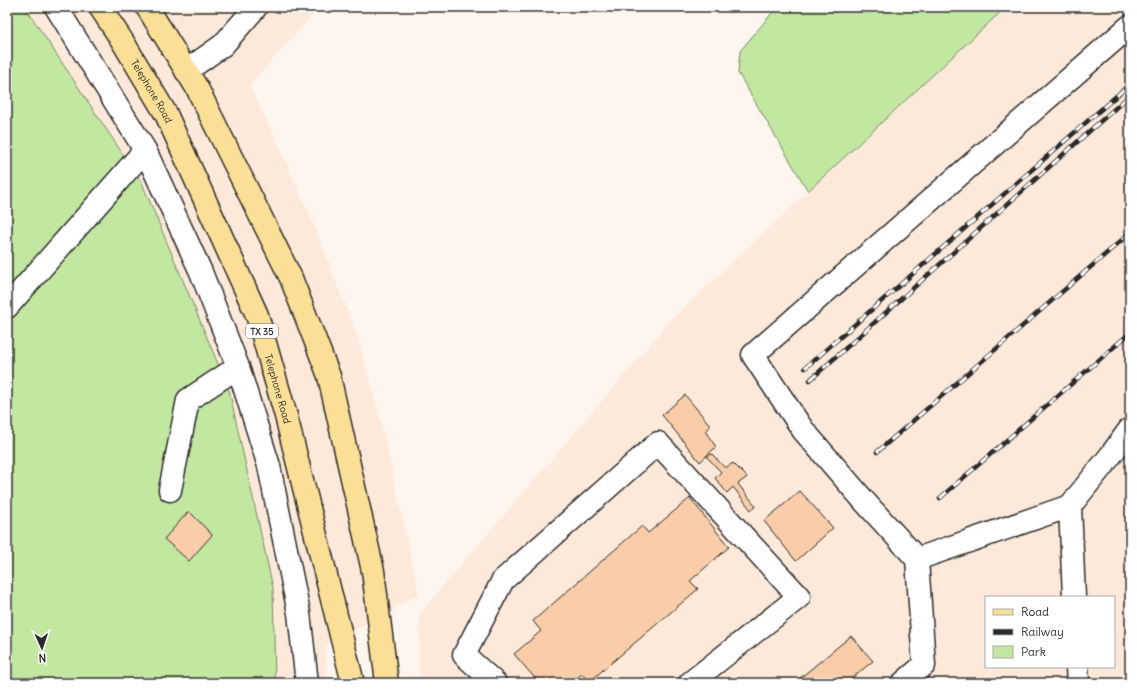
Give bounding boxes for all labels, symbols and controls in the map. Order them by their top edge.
street label: Telephone Road [128,57,176,125]
road number: TX 35 [246,324,278,338]
street label: Telephone Road [262,352,294,425]
legend [985,596,1115,668]
text: Road [1021,604,1049,619]
text: Railway [1021,624,1064,639]
north arrow [22,628,62,668]
text: Park [1021,644,1046,659]
text: N [38,651,47,665]

